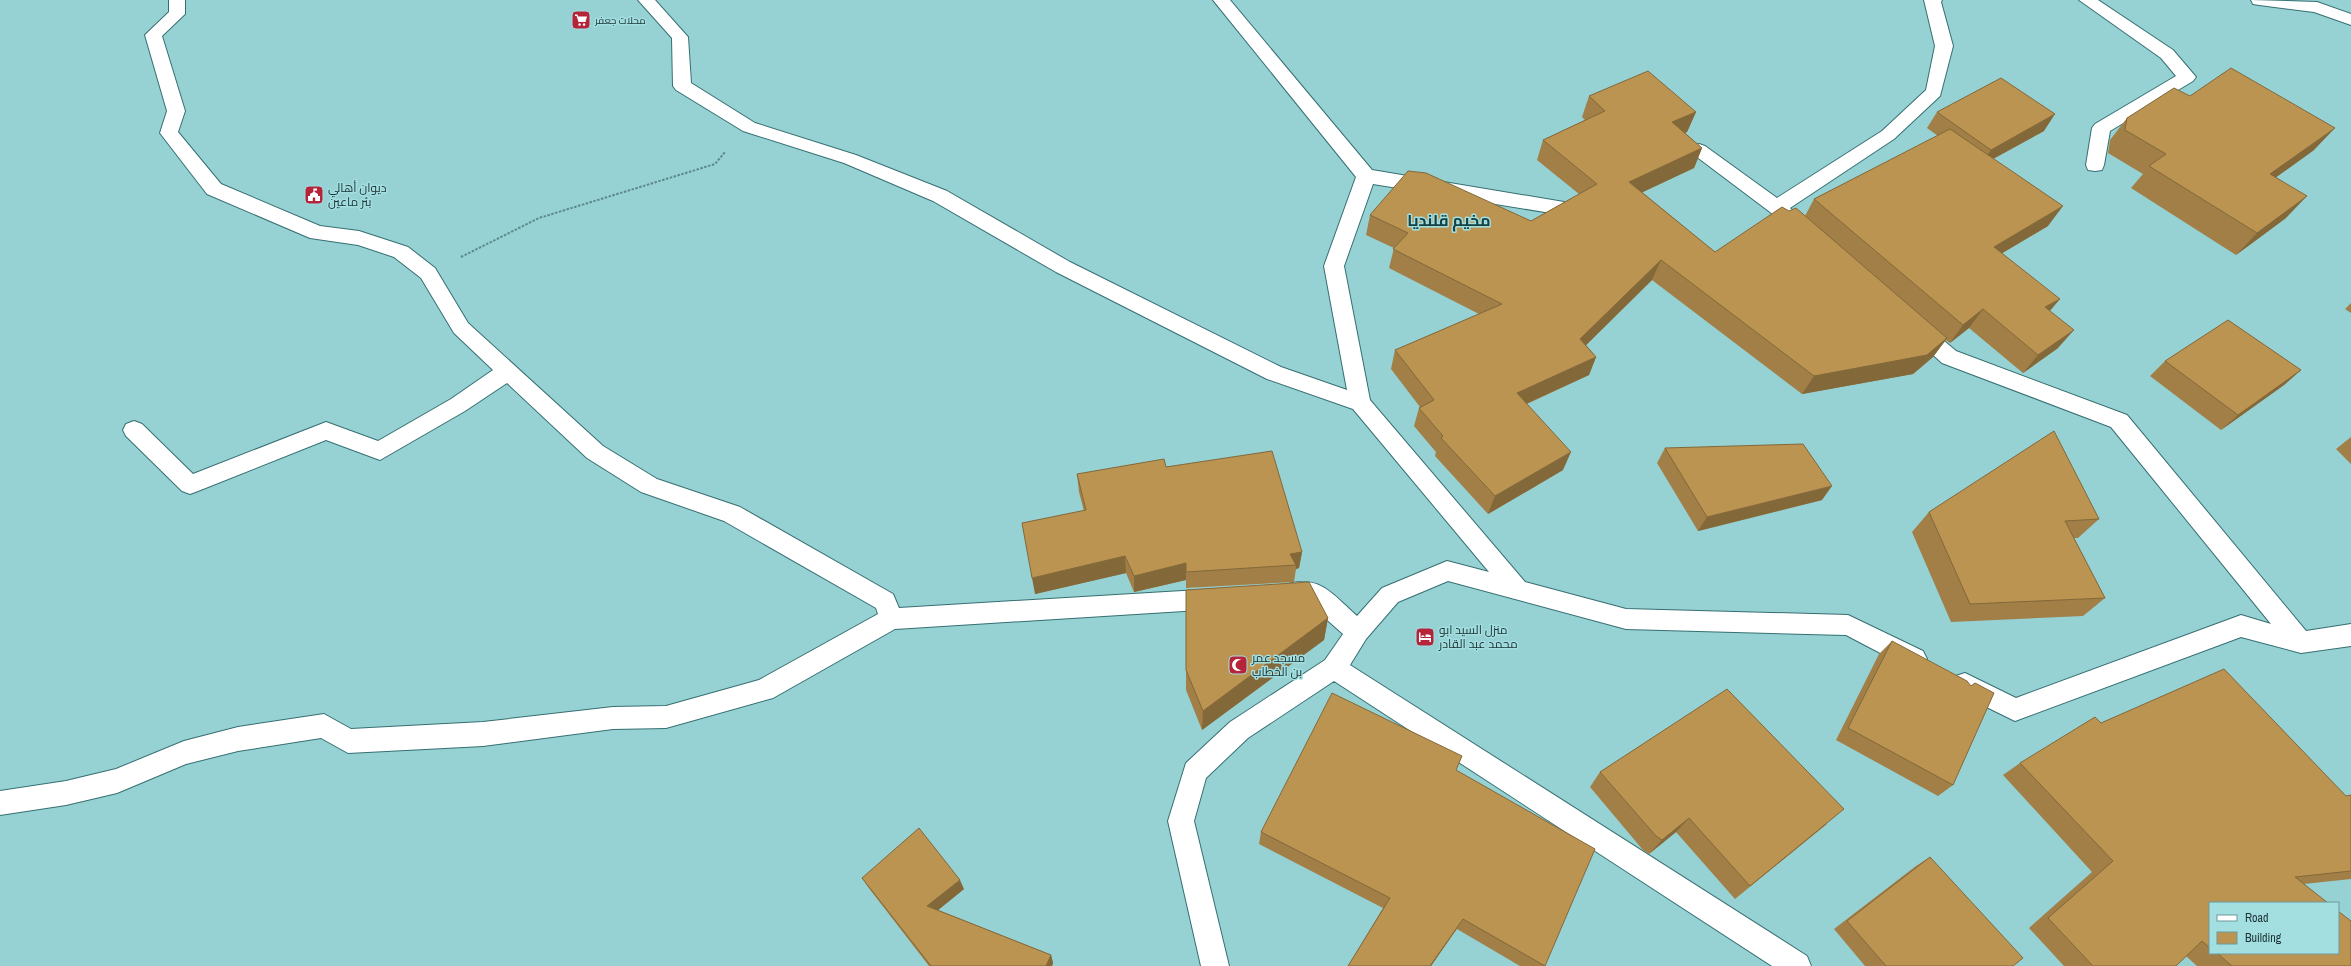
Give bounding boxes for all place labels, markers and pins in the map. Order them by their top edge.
supermarket icon: محلات جعفر [570,9,592,31]
place label: محلات جعفر [594,14,646,27]
place label: ديوان أهالي بئر ماعين [328,180,387,210]
public building icon: ديوان أهالي بئر ماعين [303,184,325,206]
place label: منزل السيد ابو محمد عبد القادر [1438,622,1518,652]
hotel icon: منزل السيد ابو محمد عبد القادر [1414,626,1436,648]
place label: مسجد عمر بن الخطاب [1251,650,1305,680]
mosque icon: مسجد عمر بن الخطاب [1227,654,1249,676]

